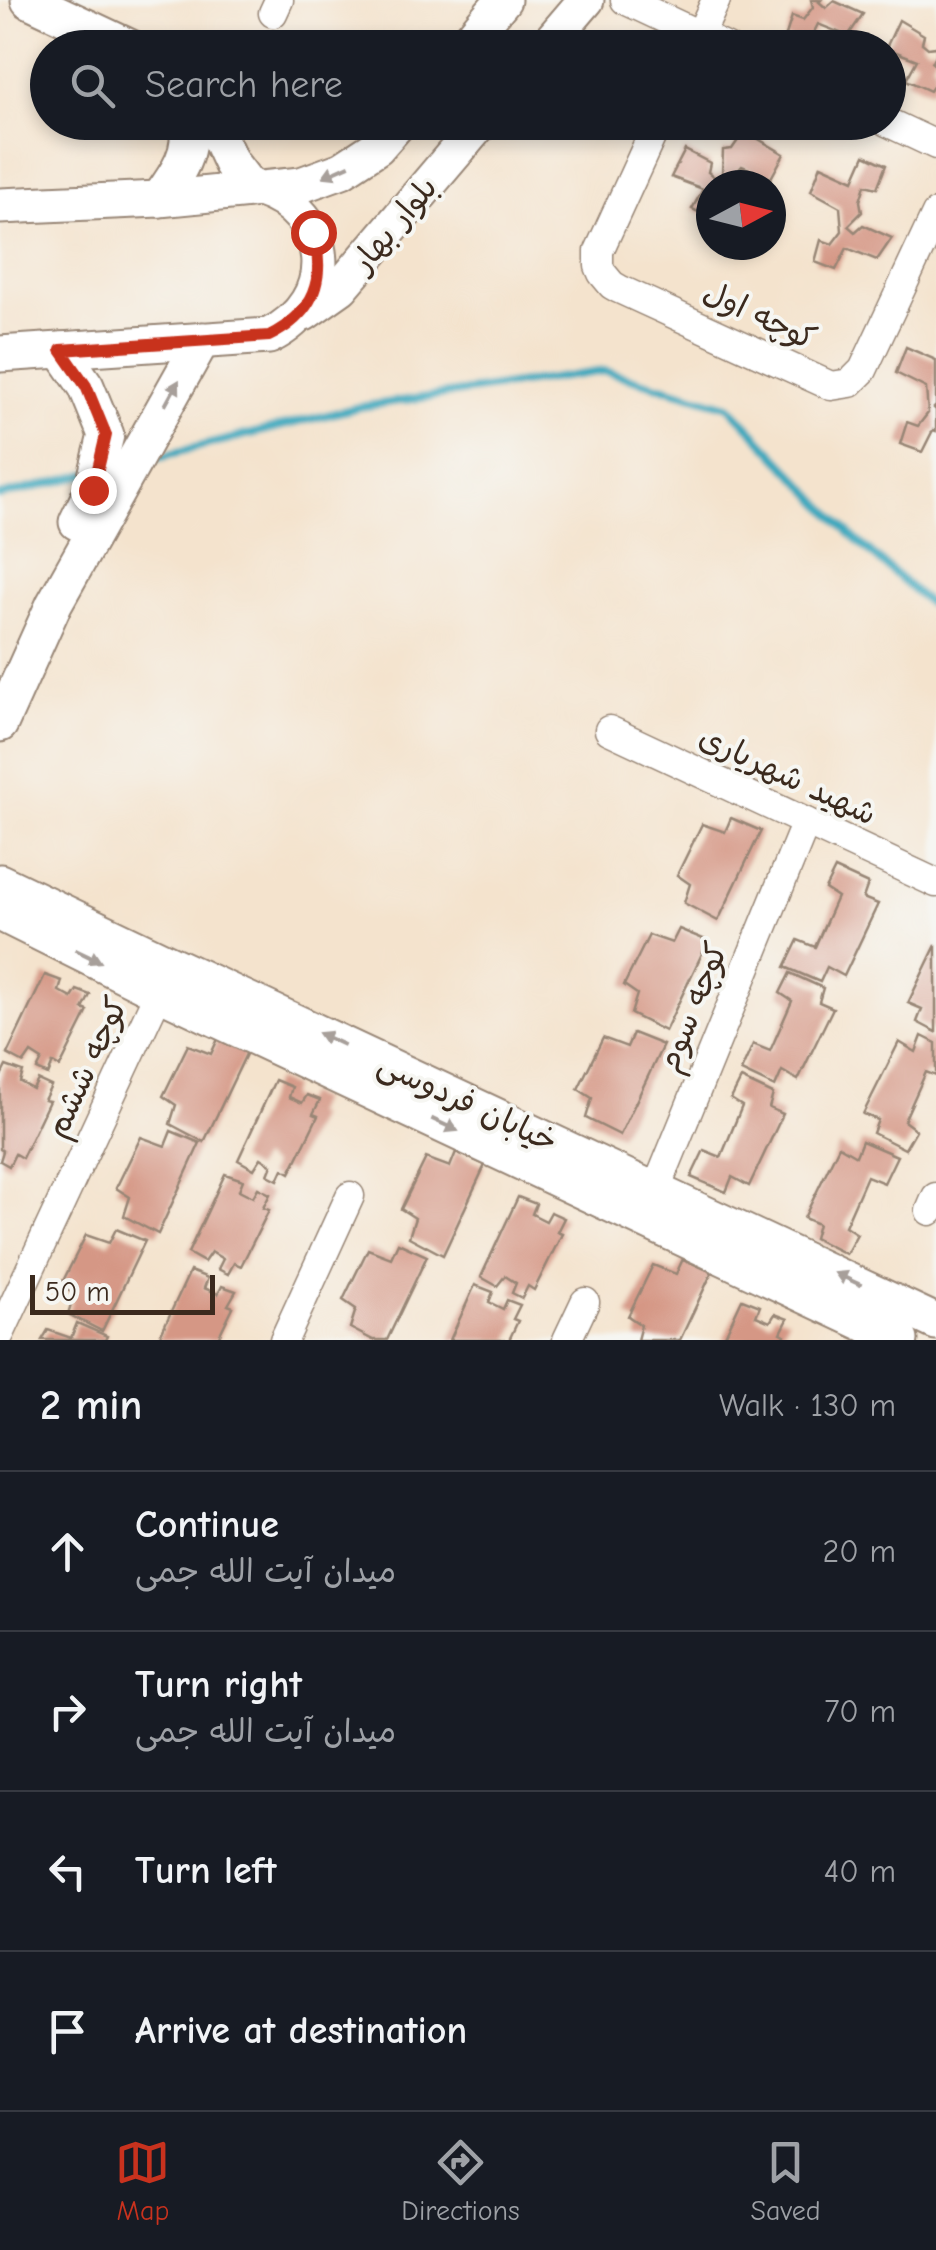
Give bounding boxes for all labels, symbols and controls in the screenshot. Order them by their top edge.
search box [30,30,906,140]
icon: search [65,58,120,113]
text: Search here [145,63,343,107]
one-way arrow [321,163,351,179]
street label: بلوار بهار [342,169,445,282]
north arrow [696,170,786,260]
route start [291,210,337,256]
street label: کوچه اول [697,273,822,358]
one-way arrow [163,379,181,407]
route end [71,468,117,514]
street label: شهید شهریاری [693,718,882,833]
street label: کوچه سوم [650,937,741,1080]
one-way arrow [73,948,102,965]
street label: کوچه ششم [38,991,140,1146]
one-way arrow [317,1030,346,1047]
street label: خیابان فردوسی [371,1045,563,1162]
one-way arrow [431,1116,460,1133]
scale bar [30,1270,215,1314]
one-way arrow [833,1271,862,1288]
text: 50 m [45,1276,110,1308]
text: 2 min [40,1381,142,1430]
text: Walk · 130 m [719,1387,896,1424]
text: Continue [135,1503,279,1547]
icon: ahead [40,1524,95,1579]
text: 20 m [823,1533,896,1570]
text: میدان آیت الله جمی [135,1553,396,1590]
text: Turn right [135,1663,302,1707]
icon: right [40,1684,95,1739]
text: 70 m [824,1693,896,1730]
text: میدان آیت الله جمی [135,1713,396,1750]
icon: left [40,1844,95,1899]
text: Turn left [135,1849,276,1893]
text: 40 m [824,1853,896,1890]
icon: arrive [40,2004,95,2059]
text: Arrive at destination [135,2009,467,2053]
tab: Map [115,2135,170,2227]
tab: Directions [401,2135,520,2227]
tab: Saved [751,2135,821,2227]

